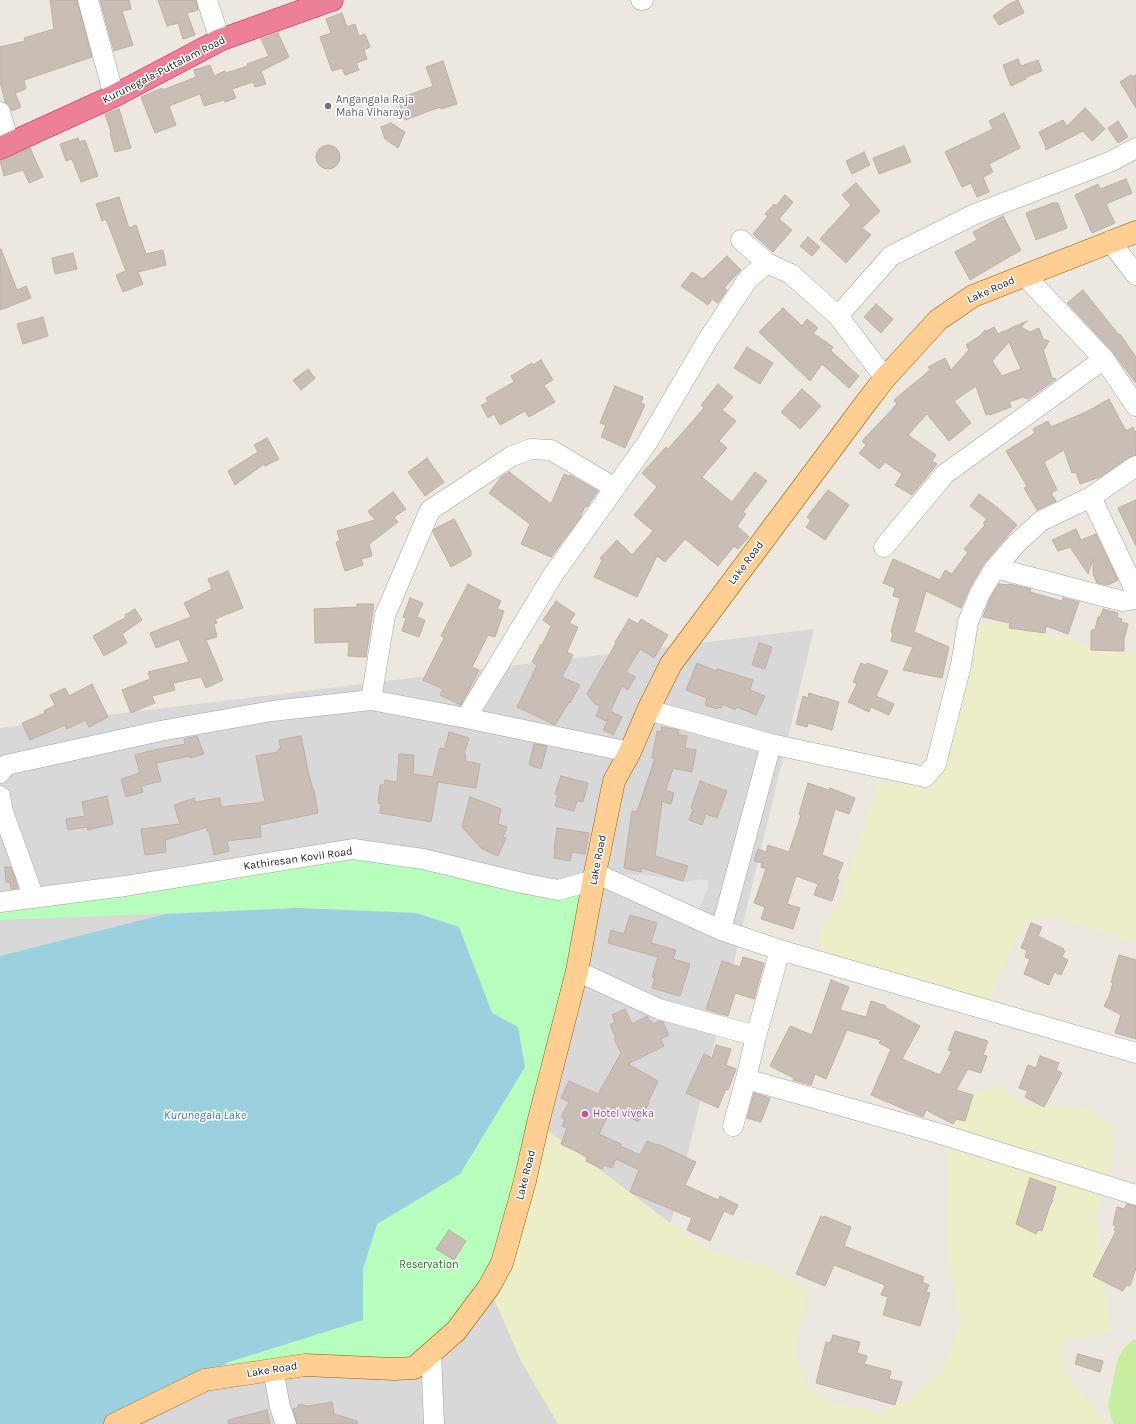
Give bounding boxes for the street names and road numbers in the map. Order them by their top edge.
street label: Kurunegala-Puttalam Road [100,33,228,107]
street label: Lake Road [965,274,1017,306]
street label: Lake Road [725,539,767,587]
street label: Lake Road [587,834,609,886]
street label: Kathiresan Kovil Road [243,845,353,873]
street label: Lake Road [513,1149,539,1201]
street label: Lake Road [246,1359,298,1381]

